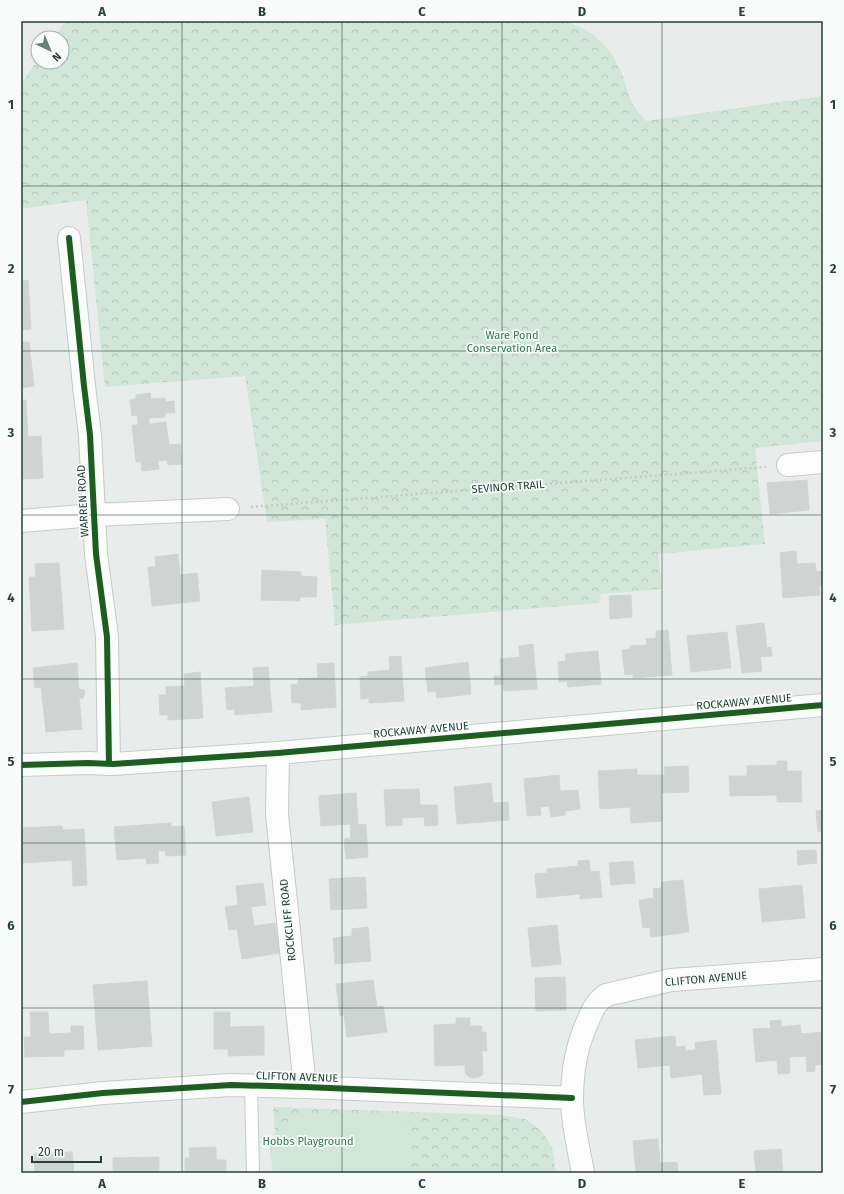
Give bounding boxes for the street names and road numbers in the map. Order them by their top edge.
street label: WARREN ROAD [75,464,91,538]
street label: SEVINOR TRAIL [471,478,546,496]
street label: ROCKAWAY AVENUE [696,691,792,713]
street label: ROCKAWAY AVENUE [373,719,469,741]
street label: ROCKCLIFF ROAD [277,878,299,962]
street label: CLIFTON AVENUE [664,969,748,989]
street label: CLIFTON AVENUE [256,1069,339,1085]

